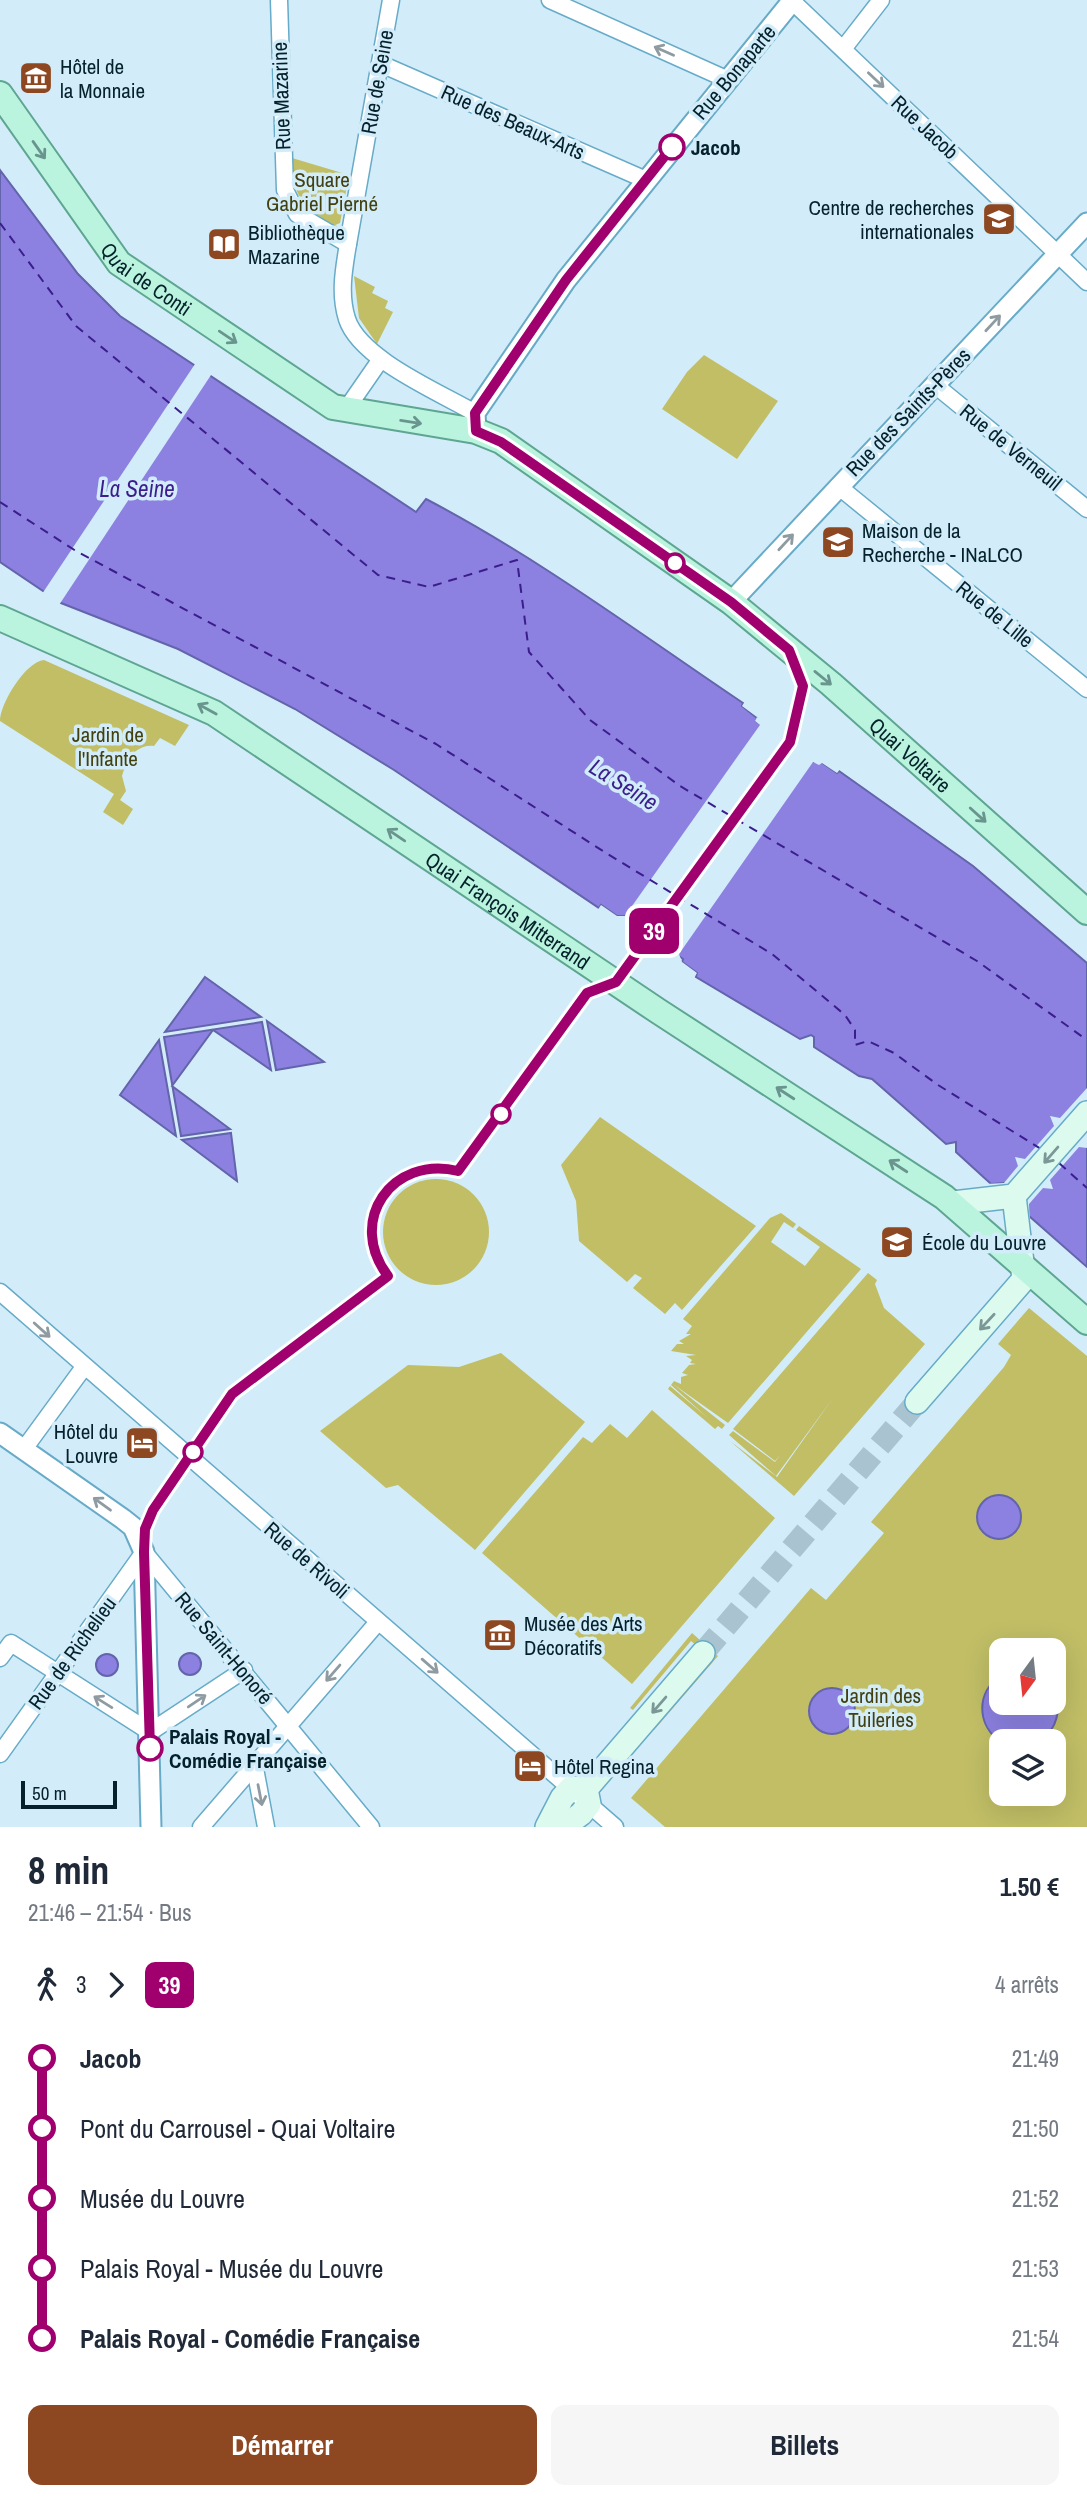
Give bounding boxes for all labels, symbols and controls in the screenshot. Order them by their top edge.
street label: Rue Bonaparte [686,18,782,126]
street label: Rue de Seine [354,28,400,136]
street label: Rue Mazarine [265,41,297,151]
one-way arrow [654,44,675,57]
place label: Hôtel de la Monnaie [60,52,145,105]
museum icon: Hôtel de la Monnaie [17,59,55,97]
one-way arrow [867,72,884,89]
street label: Rue des Beaux-Arts [437,77,589,167]
street label: Rue Jacob [885,88,965,166]
place label: Jacob [691,133,741,162]
marker: Jacob [659,134,685,160]
one-way arrow [32,140,46,159]
park label: Square Gabriel Pierné [266,165,378,218]
place label: Centre de recherches internationales [808,193,974,246]
school or university icon: Centre de recherches internationales [980,200,1018,238]
place label: Bibliothèque Mazarine [248,218,345,271]
library icon: Bibliothèque Mazarine [205,225,243,263]
street label: Quai de Conti [94,236,198,322]
one-way arrow [984,315,1001,332]
one-way arrow [218,330,238,344]
street label: Rue des Saints-Pères [839,341,977,483]
street label: Rue de Verneuil [954,397,1068,497]
one-way arrow [399,415,421,428]
water label: La Seine [99,473,175,504]
place label: Maison de la Recherche - INaLCO [862,516,1023,569]
school or university icon: Maison de la Recherche - INaLCO [819,523,857,561]
one-way arrow [778,534,795,551]
unlabelled marker [665,553,685,573]
street label: Rue de Lille [950,574,1040,654]
one-way arrow [813,670,831,685]
one-way arrow [197,702,218,715]
street label: Quai Voltaire [863,710,958,799]
park label: Jardin de l'Infante [72,720,144,773]
water label: La Seine [584,751,664,817]
one-way arrow [969,807,987,823]
one-way arrow [387,828,406,842]
street label: Quai François Mitterrand [420,845,596,976]
line badge: 39 [622,908,686,954]
text: 39 [643,915,665,947]
one-way arrow [776,1086,796,1100]
unlabelled marker [491,1104,511,1124]
one-way arrow [1043,1145,1059,1163]
one-way arrow [889,1159,909,1173]
school or university icon: École du Louvre [878,1223,916,1261]
place label: École du Louvre [922,1228,1046,1257]
one-way arrow [979,1313,995,1331]
one-way arrow [33,1321,50,1338]
place label: Hôtel du Louvre [54,1417,118,1470]
hotel icon: Hôtel du Louvre [123,1424,161,1462]
unlabelled marker [183,1442,203,1462]
one-way arrow [93,1497,112,1511]
street label: Rue de Rivoli [258,1515,356,1605]
street label: Rue Saint-Honoré [168,1586,280,1710]
street label: Rue de Richelieu [21,1591,123,1715]
place label: Musée des Arts Décoratifs [524,1609,643,1662]
museum icon: Musée des Arts Décoratifs [481,1616,519,1654]
north arrow [989,1638,1066,1715]
map controls [989,1638,1066,1806]
one-way arrow [420,1658,438,1674]
one-way arrow [325,1664,341,1682]
park label: Jardin des Tuileries [841,1681,921,1734]
one-way arrow [187,1694,206,1708]
one-way arrow [93,1695,113,1709]
one-way arrow [651,1696,667,1714]
place label: Palais Royal - Comédie Française [169,1722,327,1775]
button: layers [989,1729,1066,1806]
marker: Palais Royal - Comédie Française [137,1735,163,1761]
hotel icon: Hôtel Regina [511,1747,549,1785]
place label: Hôtel Regina [554,1752,655,1781]
scale bar [21,1778,117,1810]
text: 50 m [32,1780,67,1806]
one-way arrow [254,1783,267,1806]
text: 8 min [28,1845,109,1896]
text: 1.50 € [1000,1869,1059,1904]
text: 21:46 – 21:54 · Bus [28,1897,192,1928]
icon: walk [28,1966,66,2004]
icon: forward [97,1966,135,2004]
text: 3 [76,1969,87,2000]
text: 39 [159,1969,180,2001]
text: 4 arrêts [995,1969,1059,2000]
text: Jacob [80,2041,142,2076]
text: 21:49 [1012,2043,1059,2074]
text: Pont du Carrousel - Quai Voltaire [80,2111,395,2146]
text: 21:50 [1012,2113,1059,2144]
text: Musée du Louvre [80,2181,245,2216]
text: 21:52 [1012,2183,1059,2214]
text: Palais Royal - Musée du Louvre [80,2251,383,2286]
text: 21:53 [1012,2253,1059,2284]
text: Palais Royal - Comédie Française [80,2321,420,2356]
text: 21:54 [1012,2323,1059,2354]
button: Démarrer [28,2405,537,2485]
button: Billets [551,2405,1059,2485]

